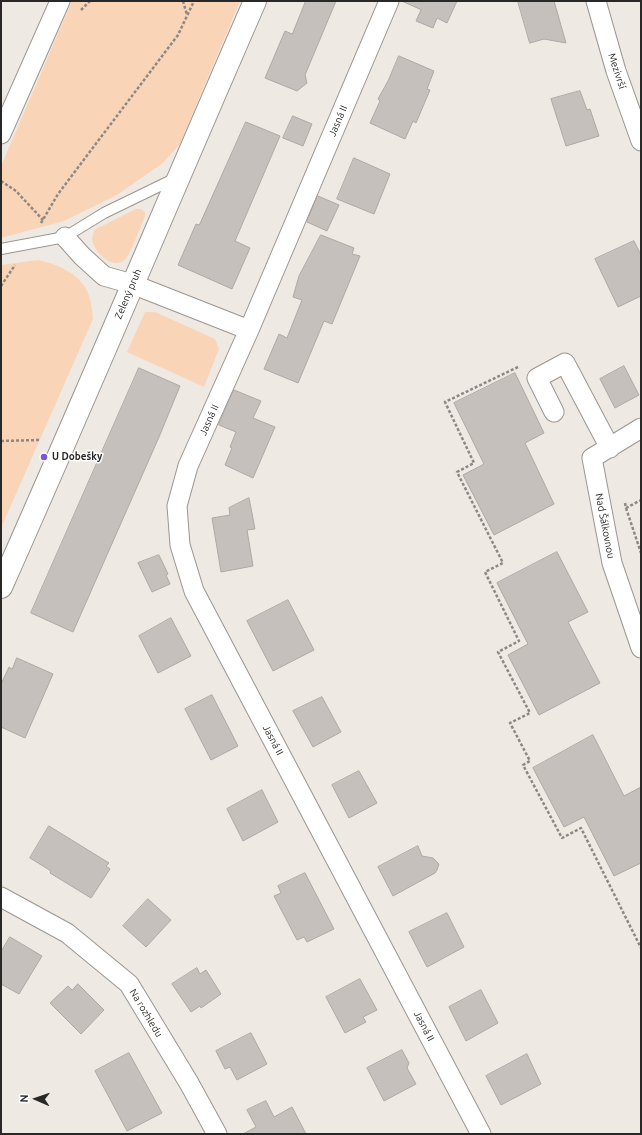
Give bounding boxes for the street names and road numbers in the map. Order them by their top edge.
street label: Mezivrší [606,52,628,90]
street label: Jasná II [326,104,350,138]
street label: Zelený pruh [112,267,144,321]
street label: Jasná II [197,403,221,437]
street label: Nad Šálkovnou [593,492,617,560]
street label: Jasná II [260,723,286,757]
street label: Na rozhledu [127,987,165,1039]
street label: Jasná II [411,1009,437,1043]

